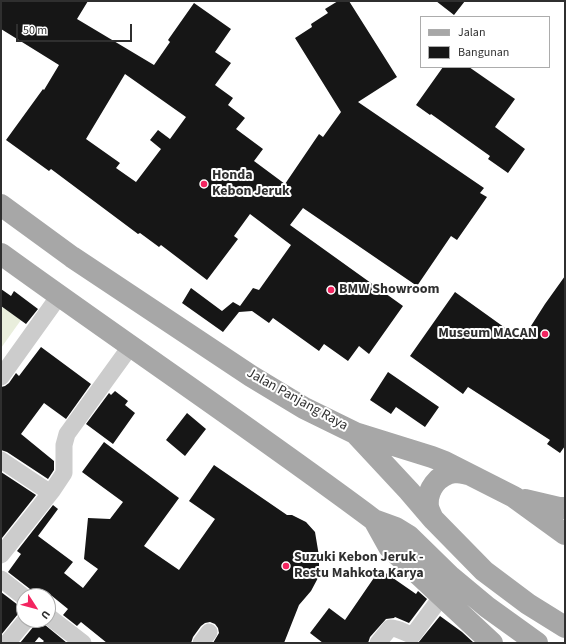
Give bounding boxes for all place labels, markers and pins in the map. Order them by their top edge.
place label: Honda Kebon Jeruk [212,168,290,200]
marker: Honda Kebon Jeruk [199,179,209,189]
place label: BMW Showroom [339,282,440,298]
marker: BMW Showroom [326,285,336,295]
place label: Museum MACAN [438,326,537,342]
marker: Museum MACAN [540,329,550,339]
place label: Suzuki Kebon Jeruk - Restu Mahkota Karya [294,550,424,582]
marker: Suzuki Kebon Jeruk - Restu Mahkota Karya [281,561,291,571]

